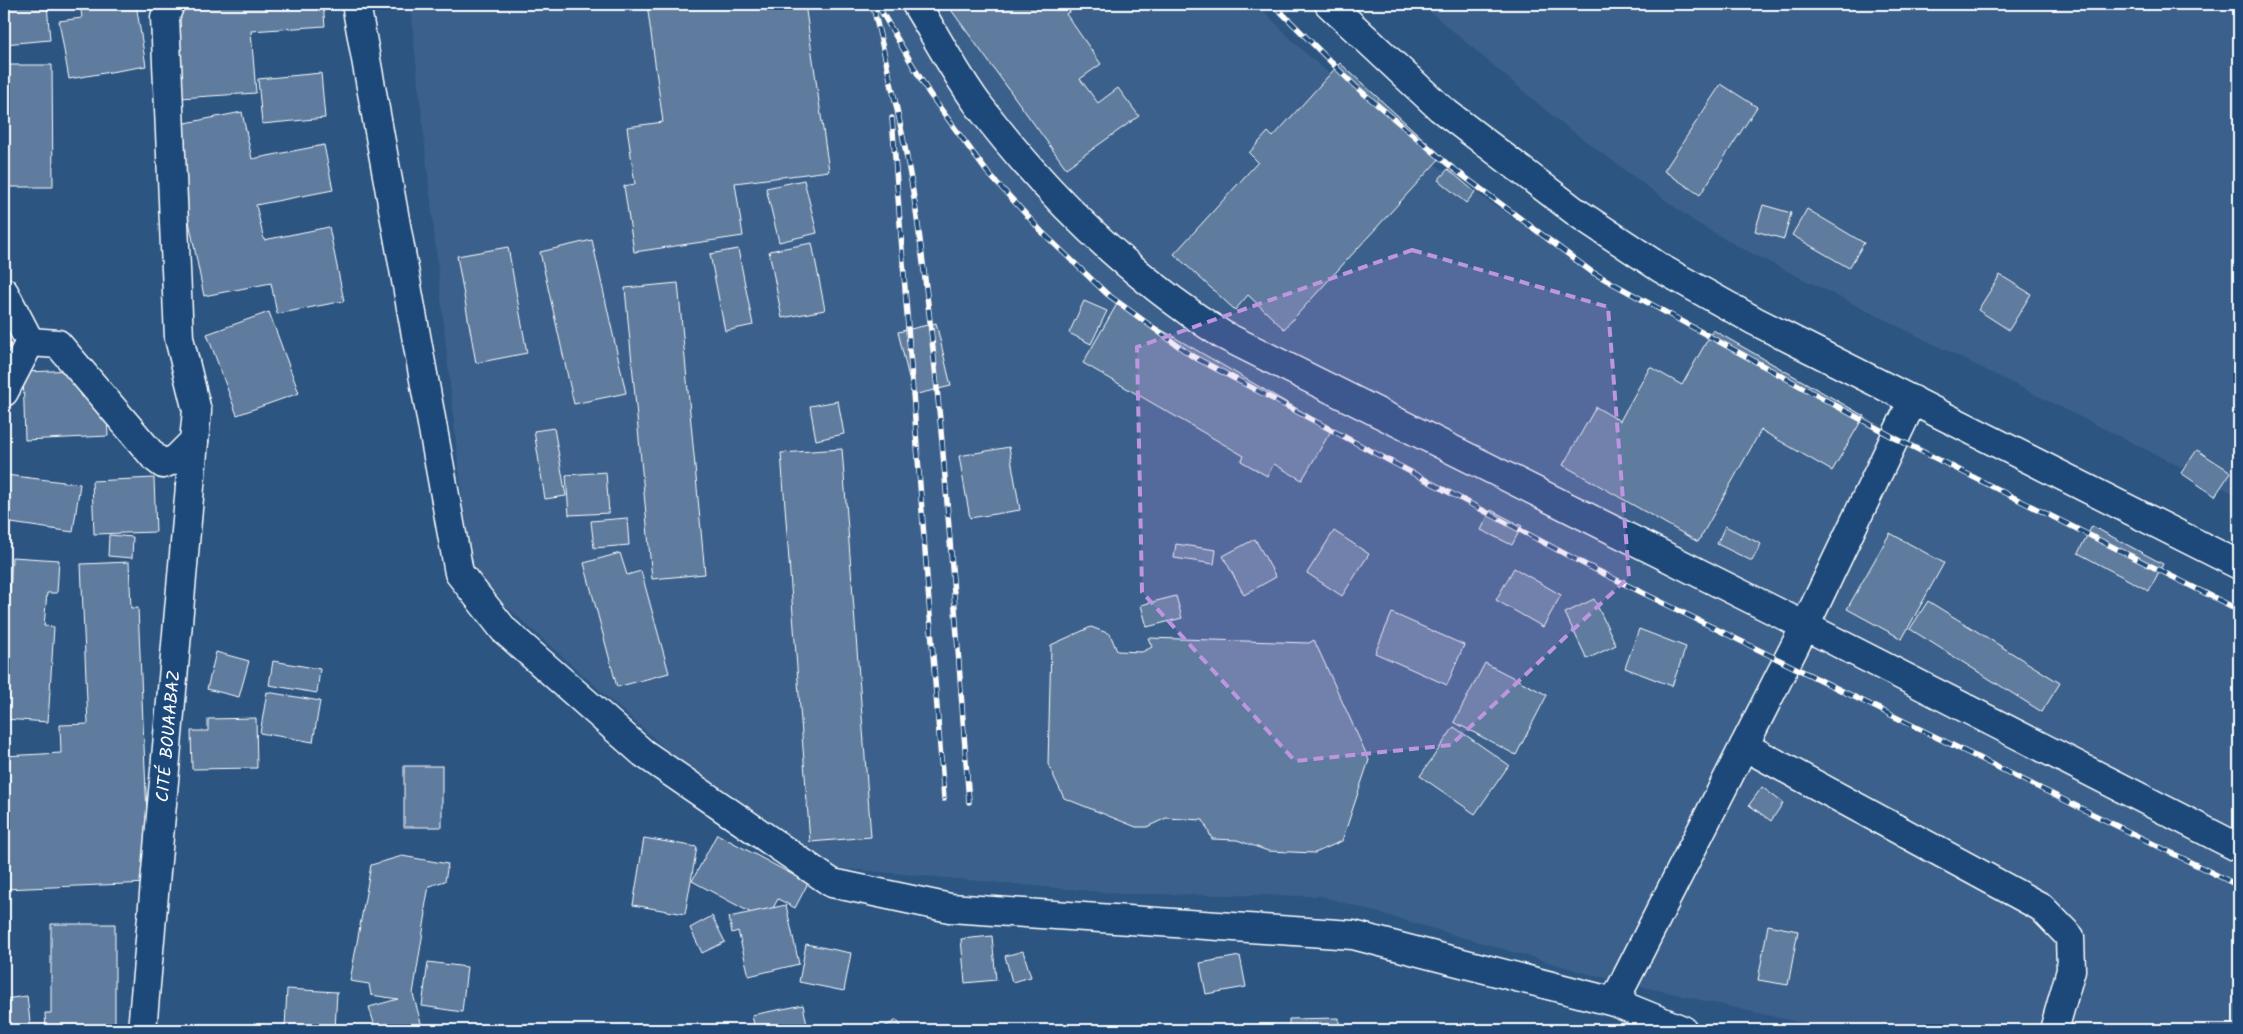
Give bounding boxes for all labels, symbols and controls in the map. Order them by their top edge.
street label: CITÉ BOUAABAZ [149,669,190,804]

